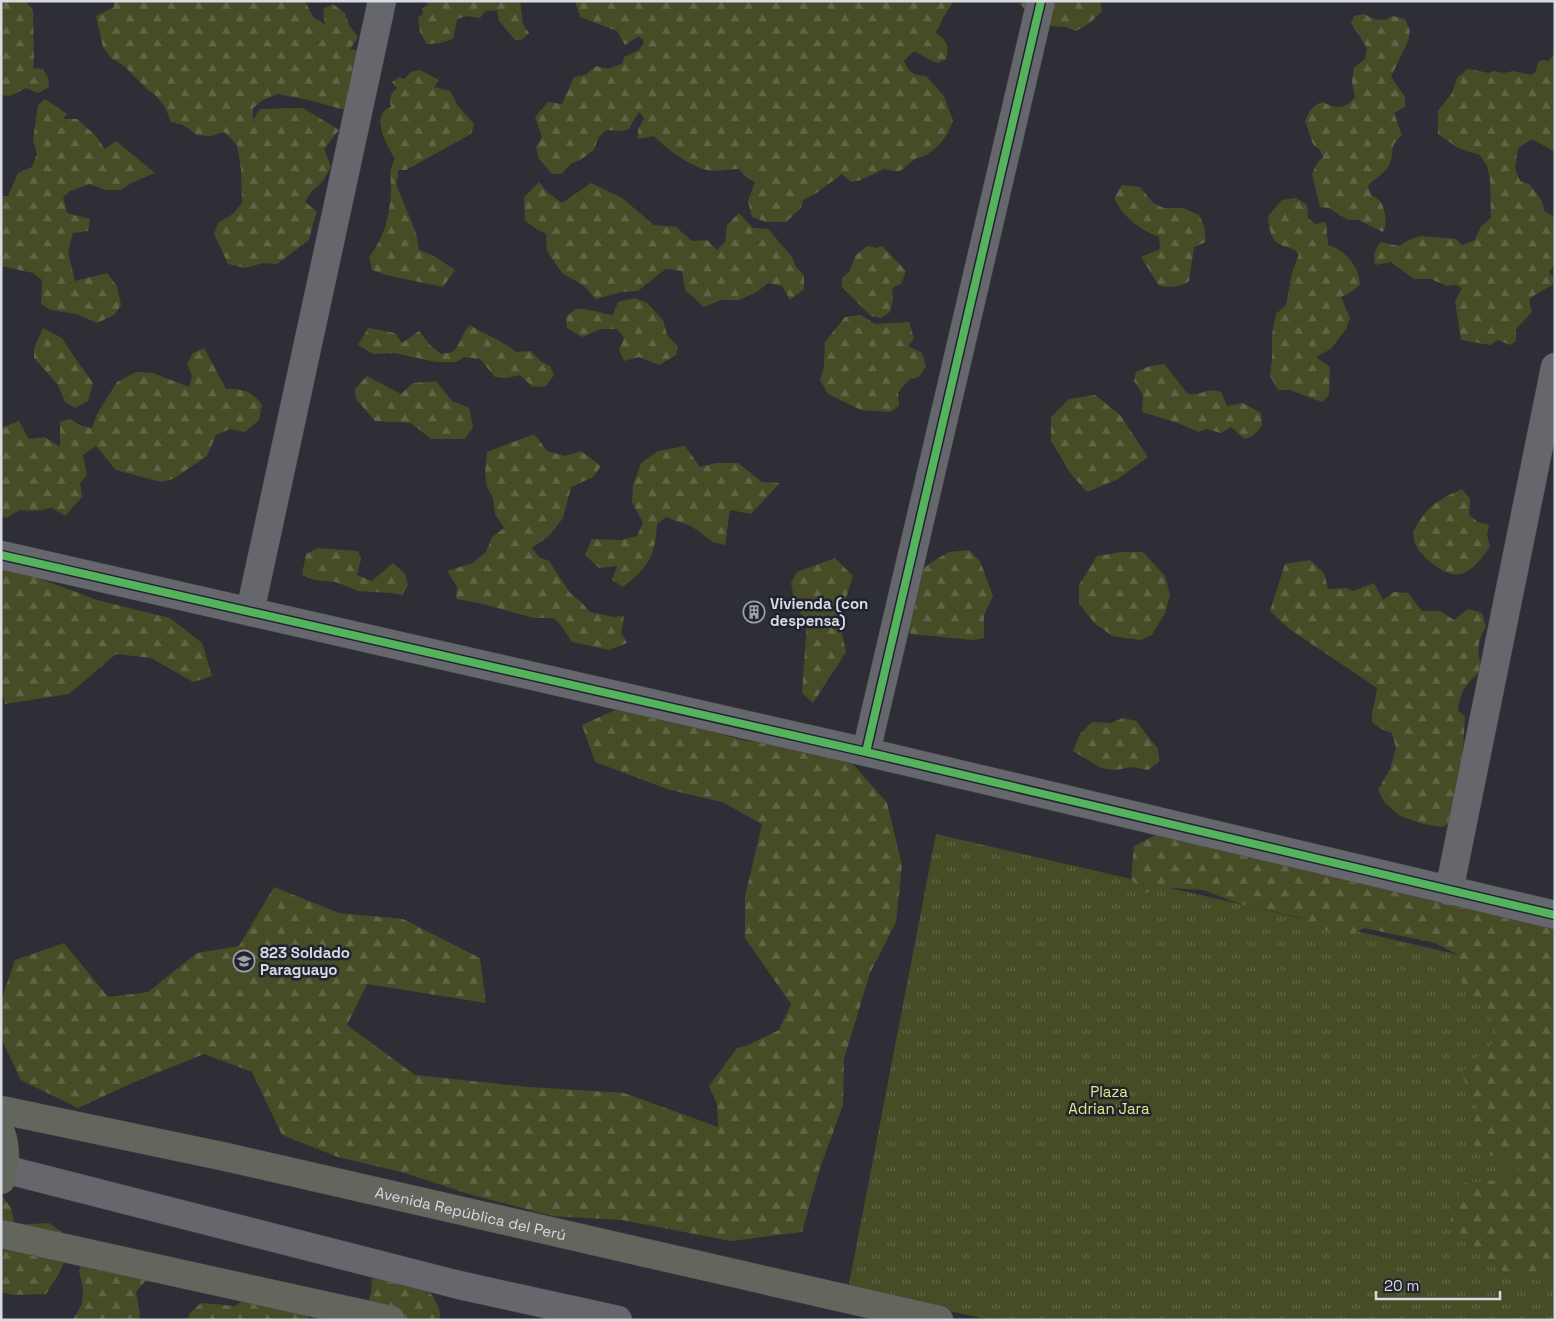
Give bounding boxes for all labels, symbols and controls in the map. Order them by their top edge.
place label: Vivienda (con despensa) [770,594,868,630]
building icon: Vivienda (con despensa) [742,600,766,624]
place label: 823 Soldado Paraguayo [260,943,350,979]
school or university icon: 823 Soldado Paraguayo [232,949,256,973]
park label: Plaza Adrian Jara [1068,1082,1150,1118]
street label: Avenida República del Perú [374,1182,568,1244]
scale bar [1376,1268,1500,1300]
text: 20 m [1384,1276,1419,1295]

